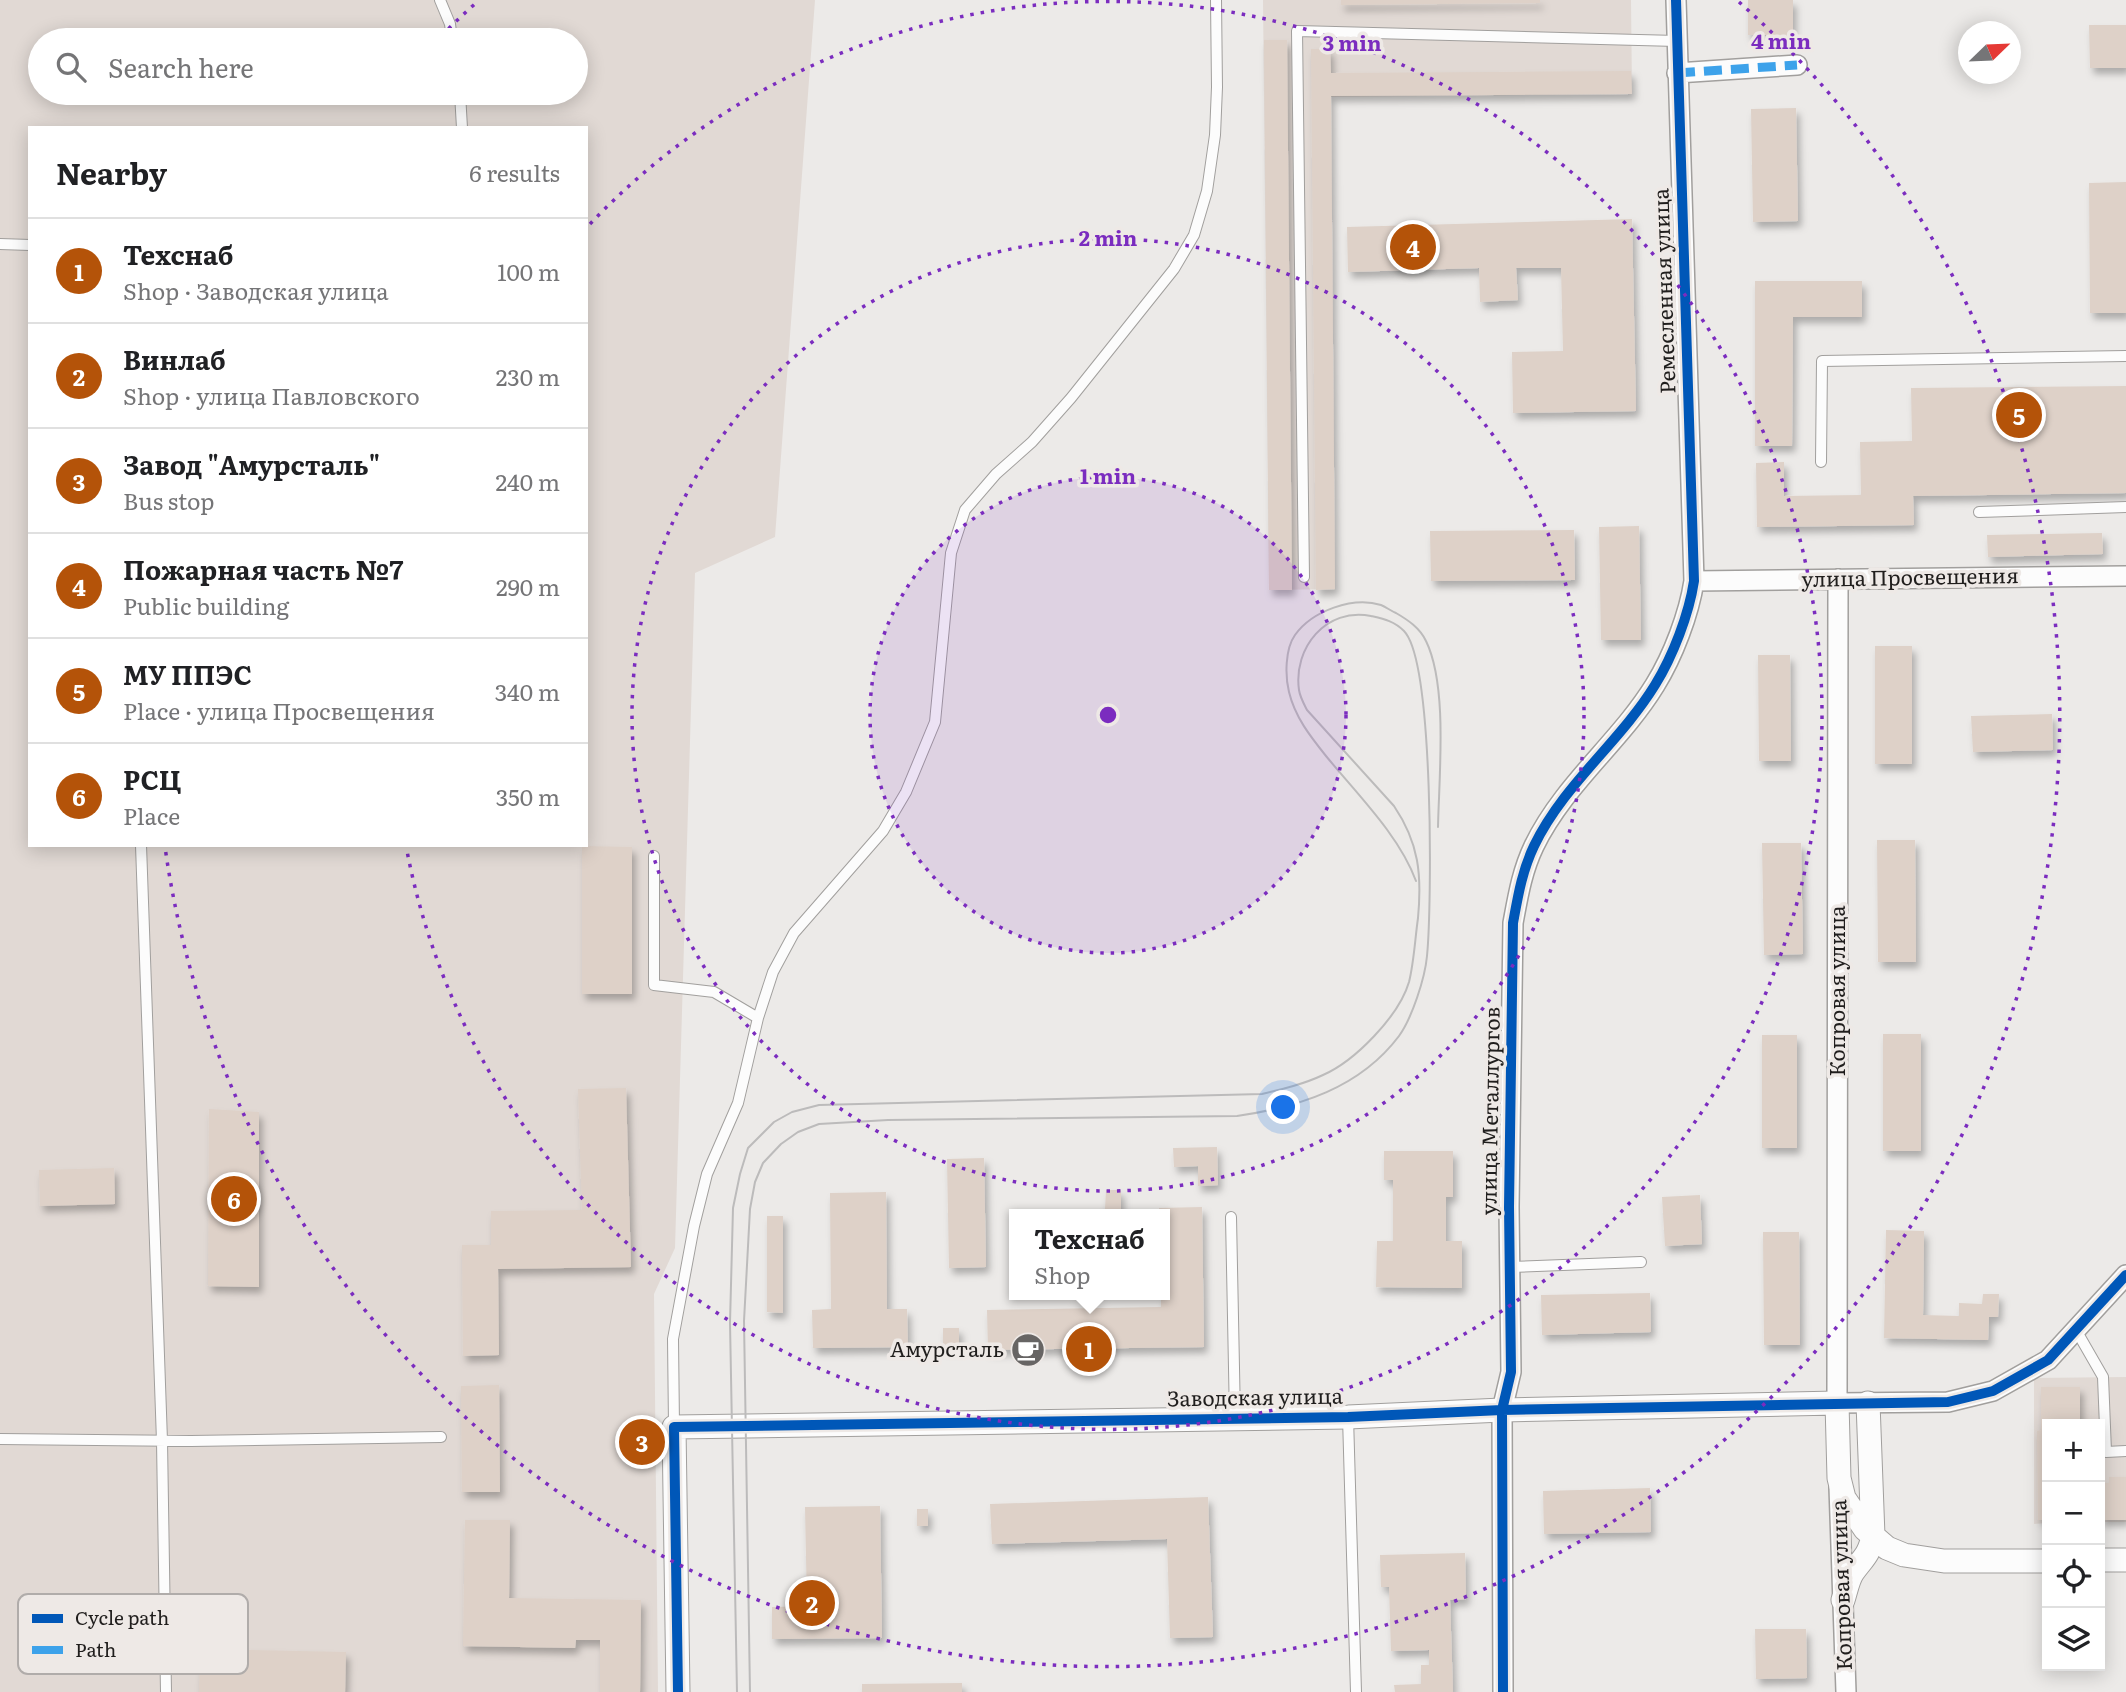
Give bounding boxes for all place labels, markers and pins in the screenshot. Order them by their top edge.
pin: 4 [1390,221,1436,273]
pin: 5 [1996,389,2042,441]
centre of rings [1096,703,1120,727]
pin: 6 [211,1173,257,1225]
pin: 1 [1066,1323,1112,1375]
cafe icon: Амурсталь [1009,1331,1047,1369]
place label: Амурсталь [890,1332,1004,1363]
pin: 3 [619,1416,665,1468]
pin: 2 [789,1577,835,1629]

